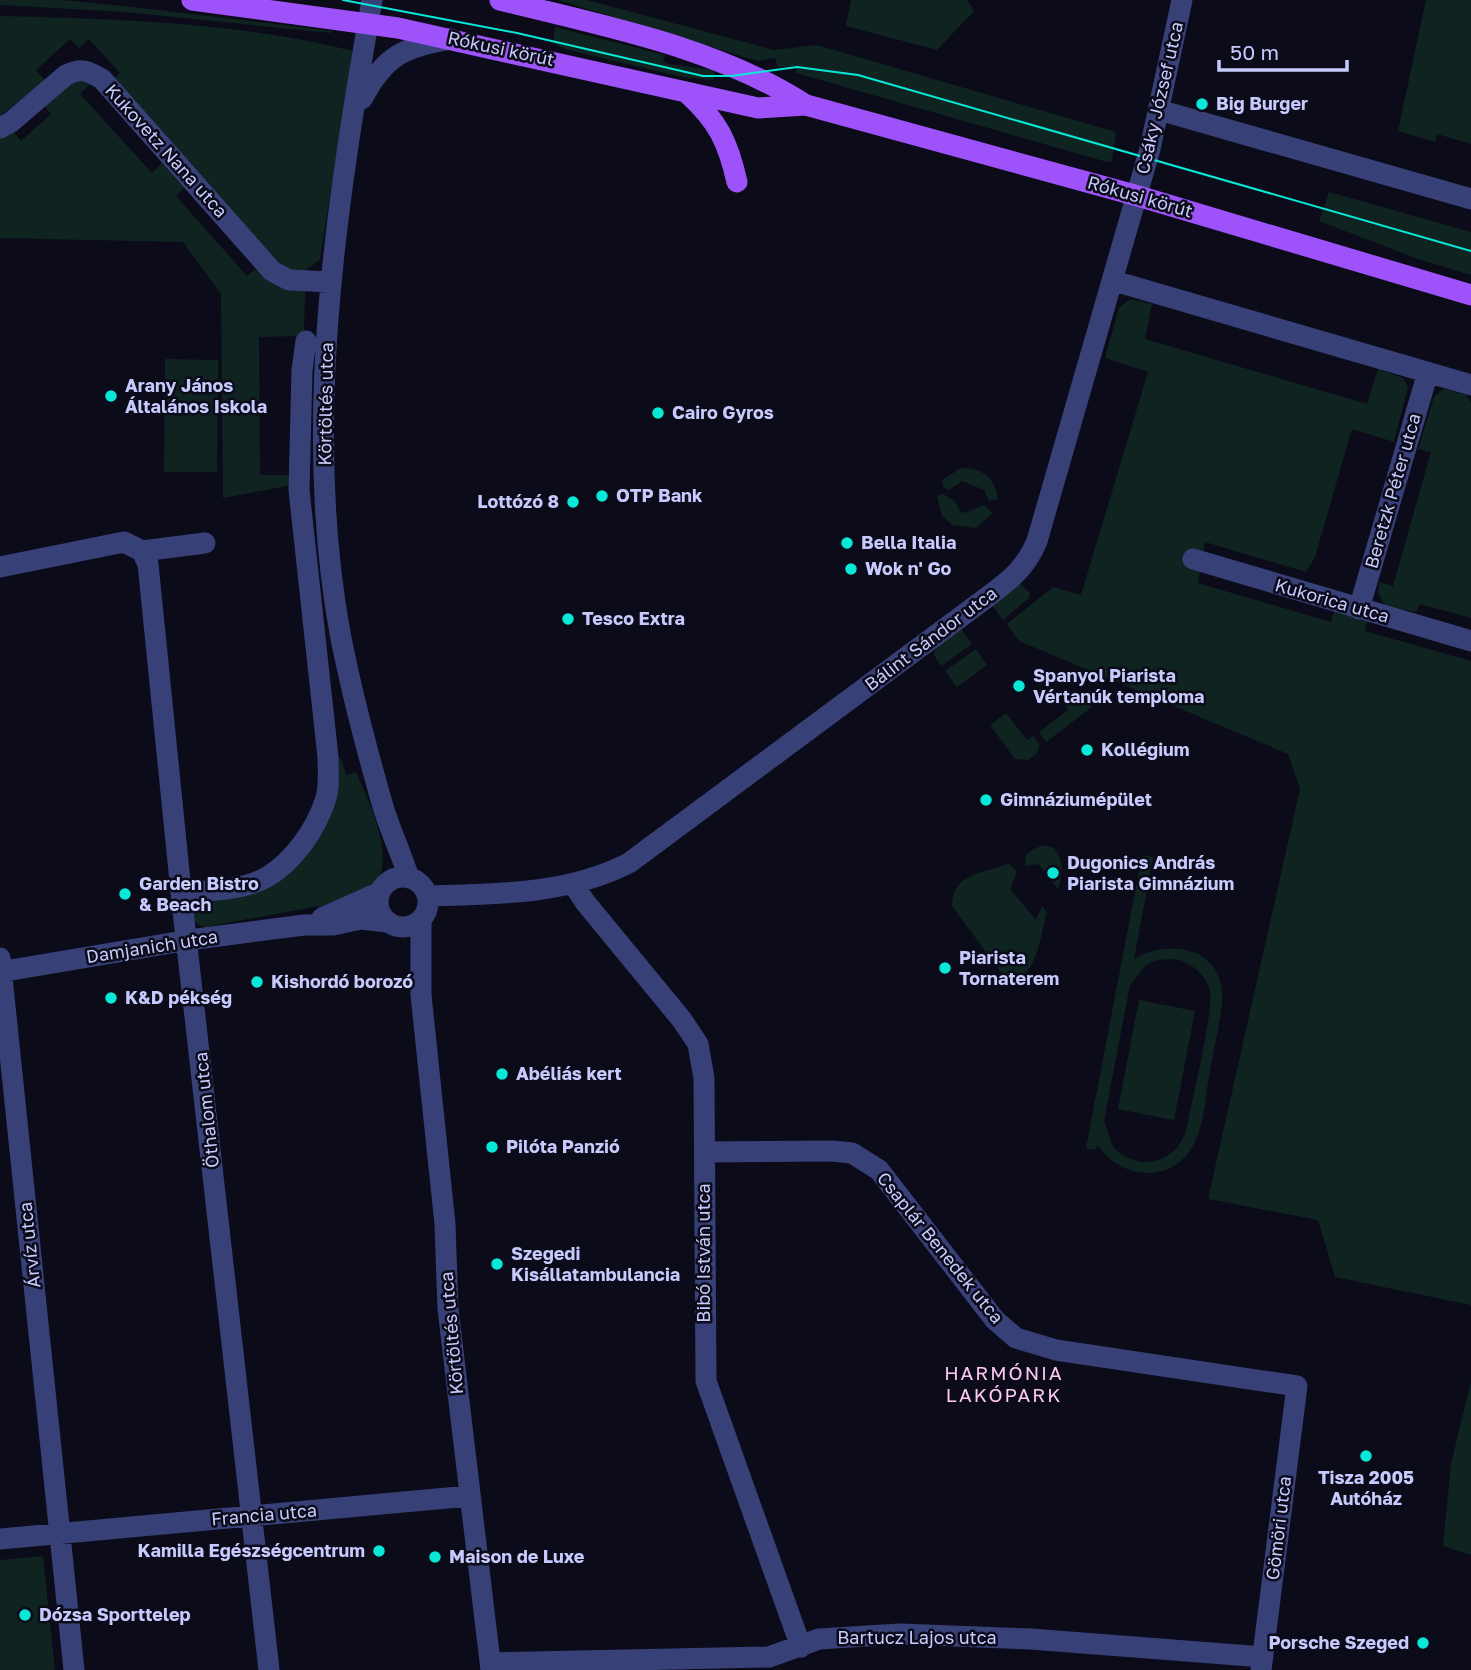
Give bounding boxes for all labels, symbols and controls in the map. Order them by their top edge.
street label: Csáky József utca [1131,19,1187,176]
street label: Rókusi körút [446,26,557,70]
scale bar [1219,28,1347,72]
text: 50 m [1230,39,1279,65]
street label: Kukovetz Nana utca [101,79,233,222]
place label: Big Burger [1216,92,1308,114]
marker: Big Burger [1194,96,1210,112]
street label: Rókusi körút [1085,171,1195,222]
street label: Körtöltés utca [313,342,337,466]
place label: Arany János Általános Iskola [125,374,267,417]
marker: Arany János Általános Iskola [103,388,119,404]
place label: Cairo Gyros [672,401,774,423]
marker: Cairo Gyros [650,405,666,421]
street label: Beretzk Péter utca [1359,411,1425,571]
place label: OTP Bank [616,484,703,506]
marker: OTP Bank [594,488,610,504]
place label: Lottózó 8 [477,490,559,512]
marker: Lottózó 8 [565,494,581,510]
place label: Bella Italia [861,531,956,553]
marker: Bella Italia [839,535,855,551]
place label: Wok n' Go [865,557,952,579]
marker: Wok n' Go [843,561,859,577]
street label: Kukorica utca [1273,573,1392,627]
street label: Bálint Sándor utca [860,581,1001,695]
place label: Tesco Extra [582,607,685,629]
marker: Tesco Extra [560,611,576,627]
place label: Spanyol Piarista Vértanúk temploma [1033,664,1204,707]
marker: Spanyol Piarista Vértanúk temploma [1011,678,1027,694]
place label: Kollégium [1101,738,1190,760]
marker: Kollégium [1079,742,1095,758]
place label: Gimnáziumépület [1000,788,1152,810]
marker: Gimnáziumépület [978,792,994,808]
place label: Dugonics András Piarista Gimnázium [1067,851,1234,894]
marker: Dugonics András Piarista Gimnázium [1045,865,1061,881]
place label: Garden Bistro & Beach [139,872,259,915]
marker: Garden Bistro & Beach [117,886,133,902]
street label: Damjanich utca [84,925,219,967]
place label: Piarista Tornaterem [959,946,1059,989]
marker: Piarista Tornaterem [937,960,953,976]
place label: Kishordó borozó [271,970,413,992]
marker: Kishordó borozó [249,974,265,990]
place label: K&D pékség [125,986,232,1008]
marker: K&D pékség [103,990,119,1006]
street label: Öthalom utca [189,1051,223,1169]
place label: Abéliás kert [516,1062,622,1084]
marker: Abéliás kert [494,1066,510,1082]
place label: Pilóta Panzió [506,1135,620,1157]
marker: Pilóta Panzió [484,1139,500,1155]
street label: Csaplár Benedek utca [873,1167,1009,1328]
street label: Bibó István utca [692,1183,714,1323]
street label: Árvíz utca [14,1201,44,1289]
place label: Szegedi Kisállatambulancia [511,1242,680,1285]
marker: Szegedi Kisállatambulancia [489,1256,505,1272]
street label: Körtöltés utca [435,1271,467,1396]
district label: HARMÓNIA LAKÓPARK [944,1361,1064,1406]
marker: Tisza 2005 Autóház [1358,1448,1374,1464]
place label: Tisza 2005 Autóház [1318,1466,1414,1509]
street label: Gömöri utca [1261,1475,1295,1581]
street label: Francia utca [210,1498,318,1530]
place label: Kamilla Egészségcentrum [138,1539,365,1561]
marker: Kamilla Egészségcentrum [371,1543,387,1559]
place label: Maison de Luxe [449,1545,585,1567]
marker: Maison de Luxe [427,1549,443,1565]
place label: Dózsa Sporttelep [39,1603,191,1625]
marker: Dózsa Sporttelep [17,1607,33,1623]
street label: Bartucz Lajos utca [837,1626,997,1648]
place label: Porsche Szeged [1268,1631,1409,1653]
marker: Porsche Szeged [1415,1635,1431,1651]

